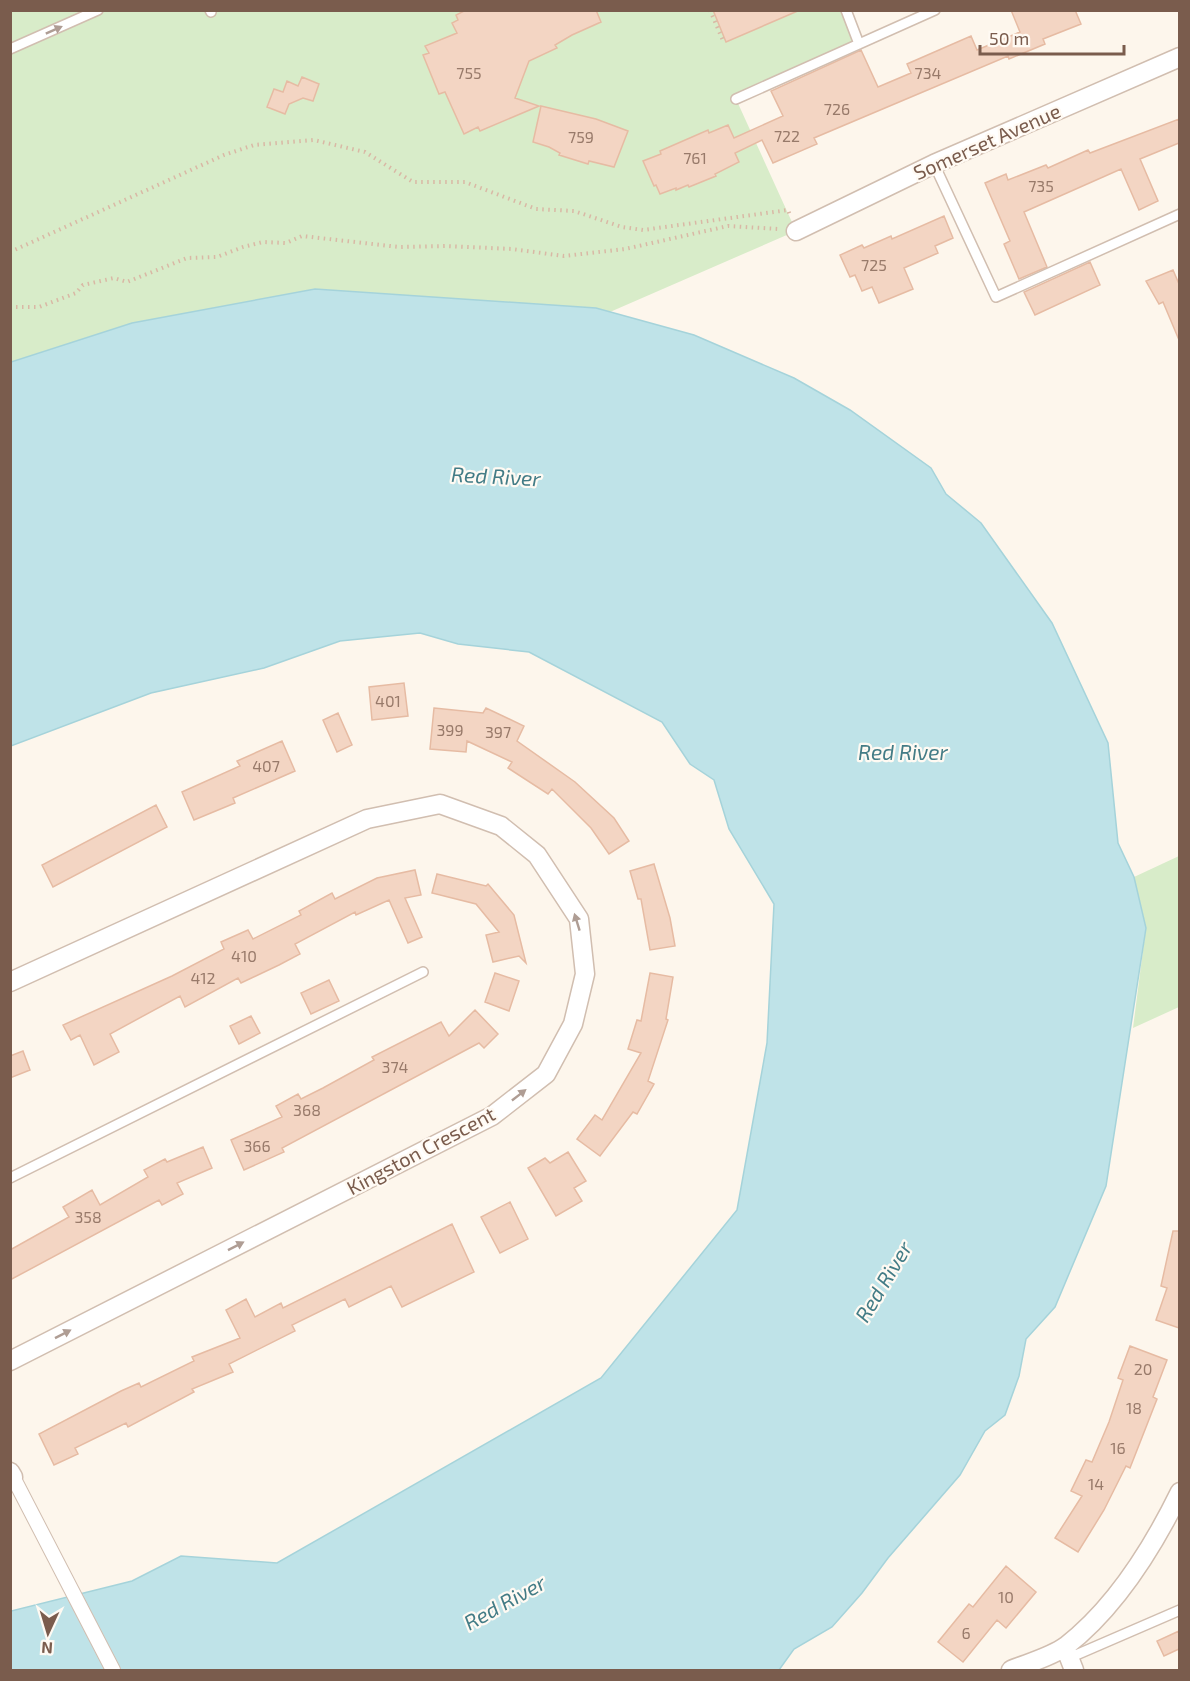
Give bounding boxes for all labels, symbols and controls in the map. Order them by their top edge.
scale bar [980,18,1124,56]
one-way arrow [46,25,63,34]
text: 50 m [989,27,1029,49]
house number: 755 [456,63,482,82]
house number: 734 [915,63,942,82]
street label: Somerset Avenue [909,98,1064,184]
house number: 726 [824,99,850,118]
house number: 722 [774,126,800,145]
house number: 759 [568,127,594,146]
house number: 761 [683,148,707,167]
house number: 735 [1028,176,1054,195]
house number: 725 [861,255,887,274]
water label: Red River [451,461,542,490]
house number: 401 [375,691,401,710]
house number: 399 [436,720,464,739]
house number: 397 [485,722,511,741]
water label: Red River [858,739,949,764]
house number: 407 [252,756,280,775]
one-way arrow [572,913,581,931]
house number: 410 [231,946,257,965]
house number: 412 [190,968,216,987]
house number: 374 [382,1057,409,1076]
one-way arrow [511,1088,527,1101]
house number: 368 [293,1100,321,1119]
street label: Kingston Crescent [342,1101,499,1199]
house number: 366 [243,1136,271,1155]
house number: 358 [74,1207,102,1226]
water label: Red River [849,1236,917,1326]
one-way arrow [228,1241,245,1251]
one-way arrow [54,1330,71,1339]
house number: 20 [1134,1359,1152,1378]
house number: 18 [1126,1398,1142,1417]
house number: 16 [1110,1438,1126,1457]
house number: 14 [1088,1474,1104,1493]
water label: Red River [459,1569,550,1634]
house number: 10 [998,1587,1014,1606]
north arrow [18,1603,78,1663]
house number: 6 [961,1623,971,1642]
text: N [40,1639,53,1658]

